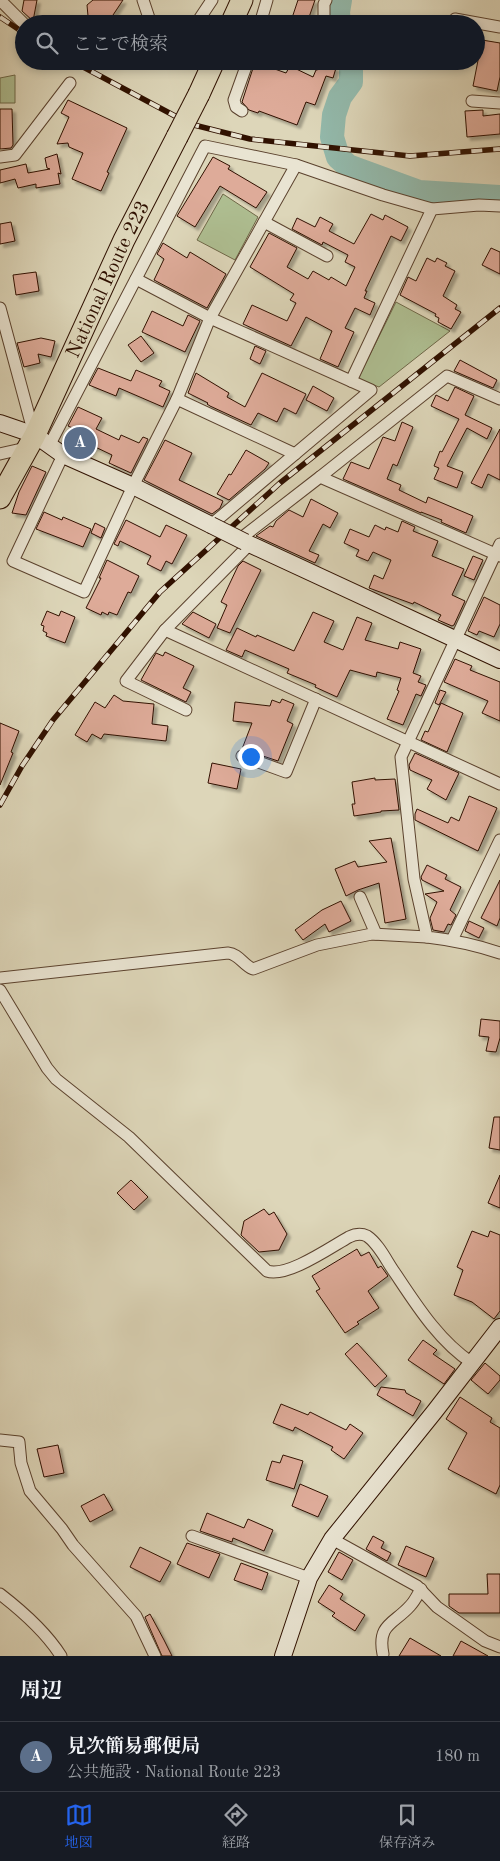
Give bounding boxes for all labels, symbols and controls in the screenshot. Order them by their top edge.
search box [15,15,485,70]
icon: search [33,29,61,57]
text: ここで検索 [73,36,168,55]
street label: National Route 223 [64,198,154,361]
pin: A [64,424,96,462]
your location [238,744,264,770]
text: 周辺 [20,1681,62,1702]
text: 見次簡易郵便局 [67,1738,200,1757]
text: A [30,1749,42,1765]
text: 180 m [435,1749,480,1765]
text: 公共施設 · National Route 223 [67,1765,281,1781]
tab: 地図 [65,1801,93,1852]
tab: 経路 [222,1801,250,1852]
tab: 保存済み [379,1801,435,1852]

